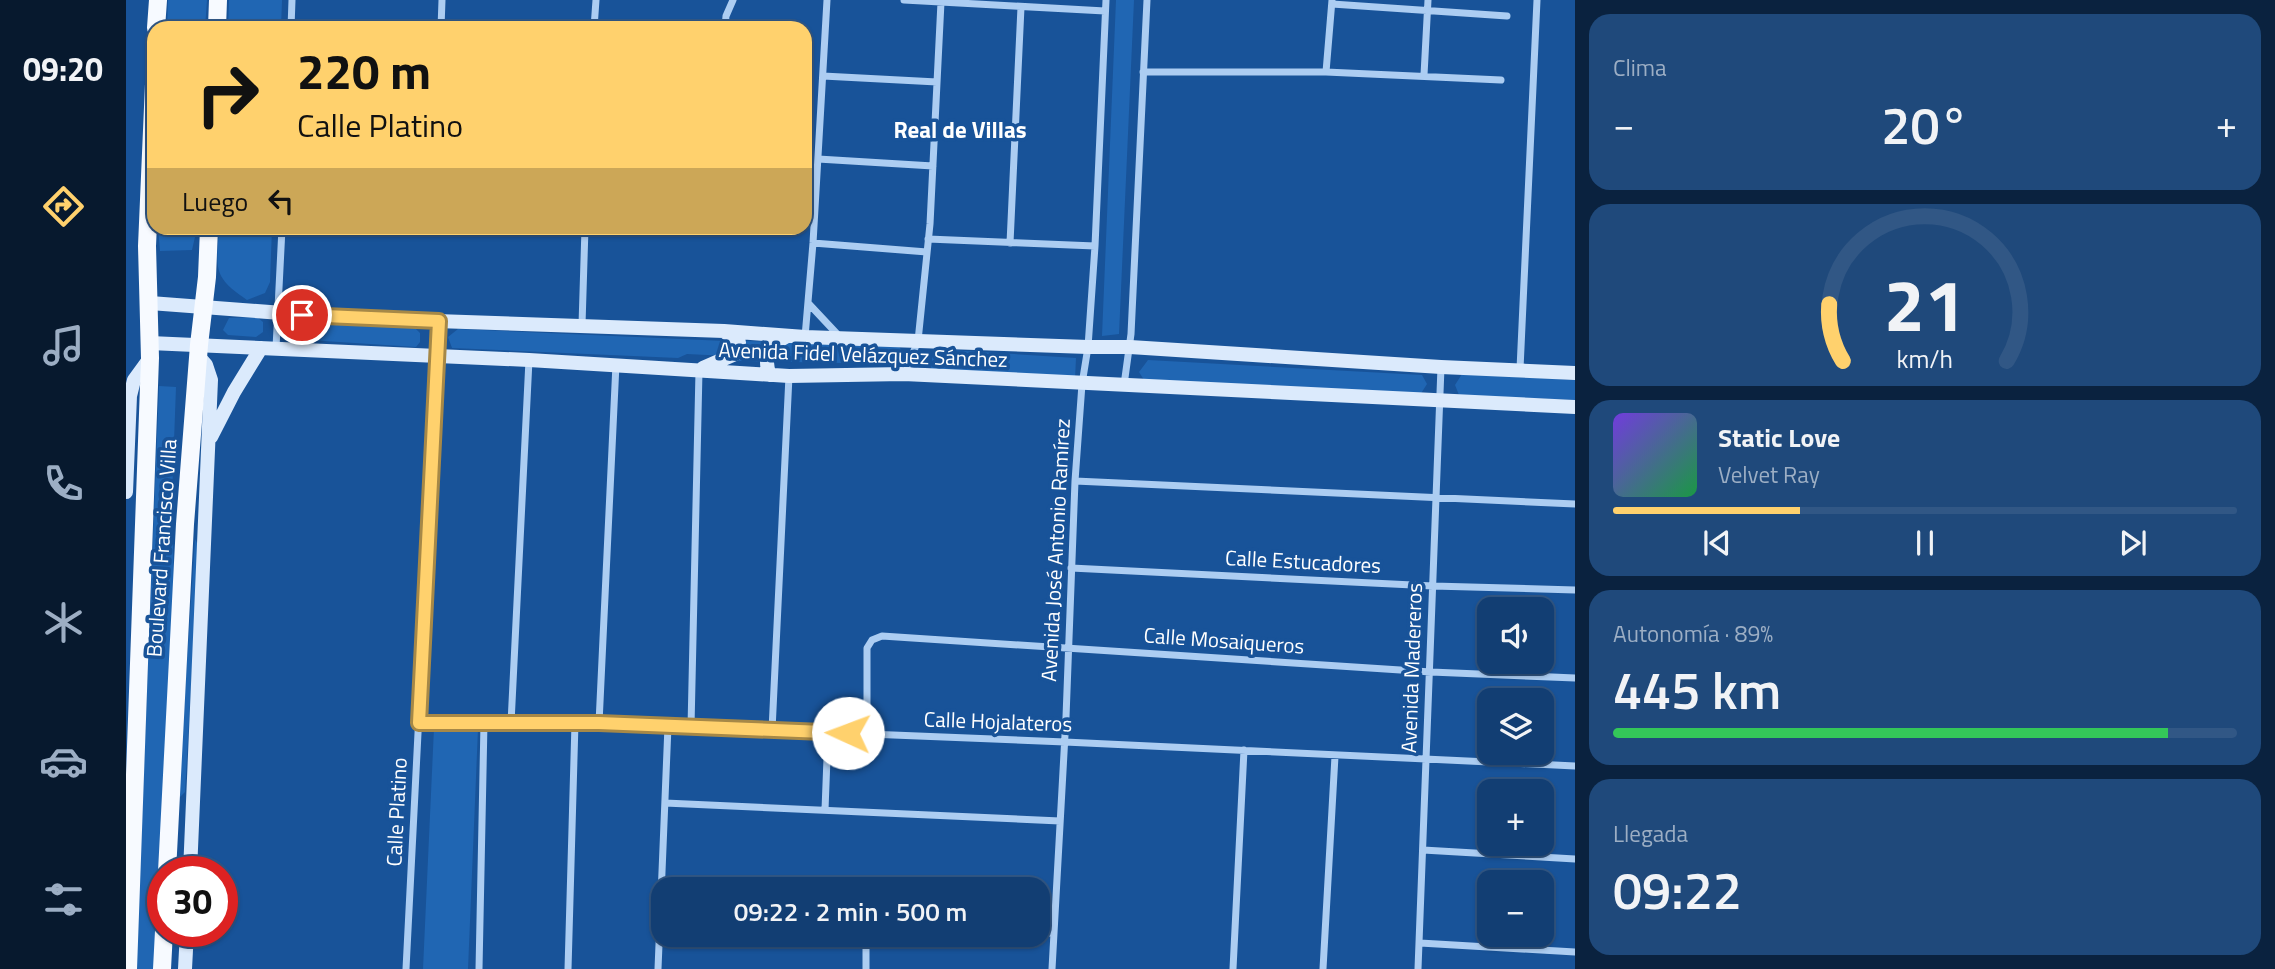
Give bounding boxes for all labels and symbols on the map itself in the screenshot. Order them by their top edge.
district label: Real de Villas [893,112,1027,147]
pin [272,285,332,345]
street label: Avenida Fidel Velázquez Sánchez [718,333,1008,375]
street label: Avenida José Antonio Ramírez [1032,418,1078,682]
street label: Boulevard Francisco Villa [137,437,185,658]
street label: Calle Estucadores [1224,541,1382,581]
street label: Avenida Madereros [1392,582,1430,754]
street label: Calle Mosaiqueros [1143,618,1306,662]
position arrow [811,696,885,770]
street label: Calle Hojalateros [923,702,1073,740]
street label: Calle Platino [377,757,415,867]
speed limit sign: 30 [147,856,238,947]

